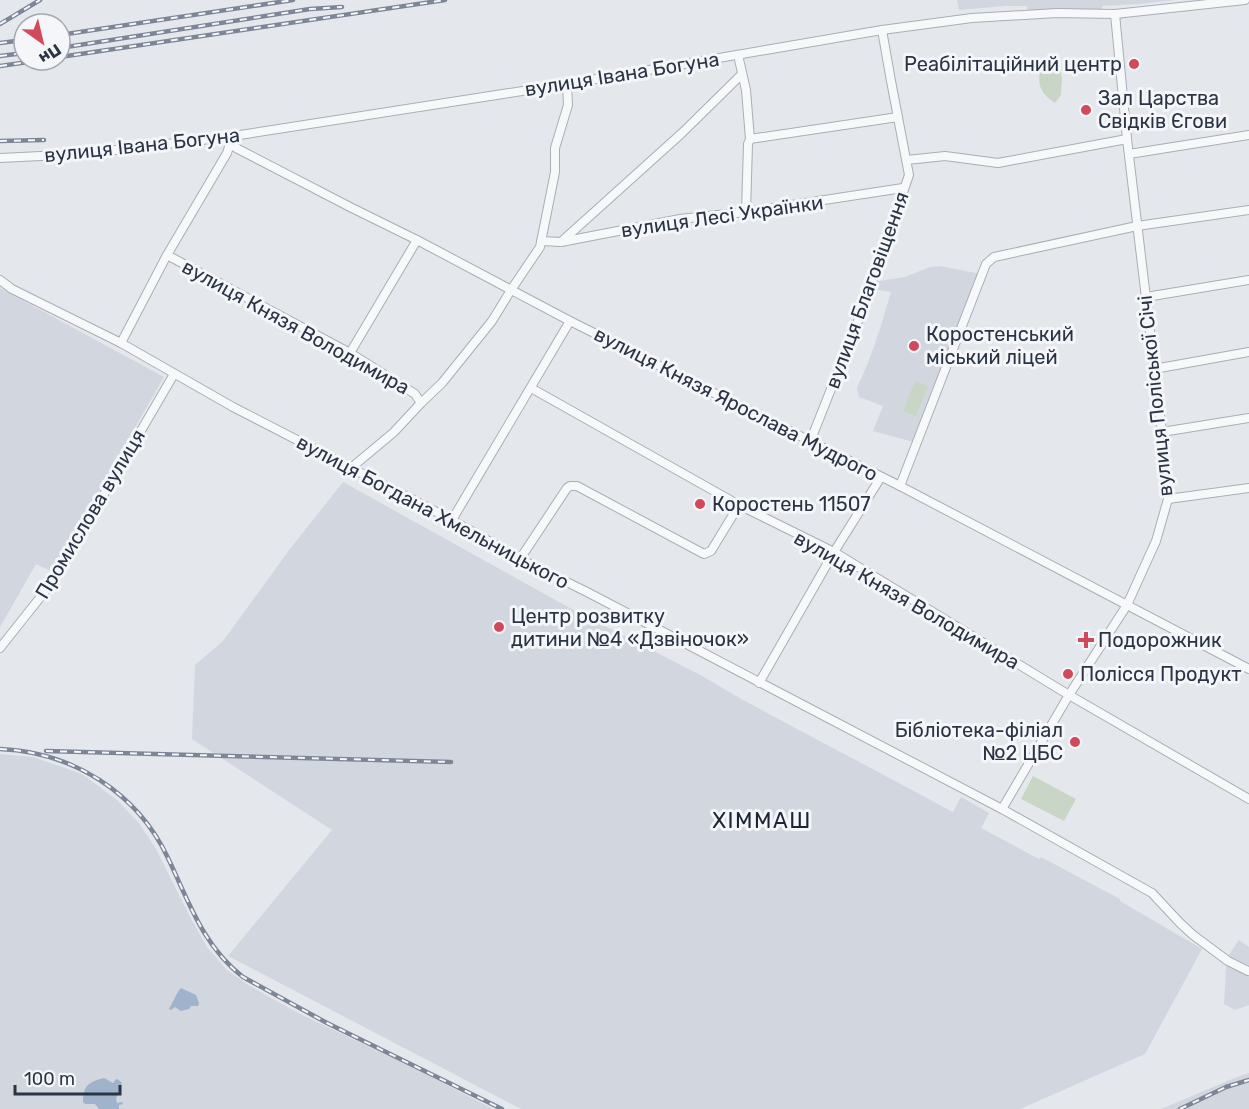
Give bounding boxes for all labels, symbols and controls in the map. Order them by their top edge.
north arrow [12,12,72,72]
text: Пн [36,40,65,68]
street label: вулиця Івана Богуна [523,47,721,101]
place label: Реабілітаційний центр [904,52,1122,76]
marker: Реабілітаційний центр [1127,57,1141,71]
place label: Зал Царства Свідків Єгови [1098,86,1227,133]
marker: Зал Царства Свідків Єгови [1079,103,1093,117]
street label: вулиця Івана Богуна [43,123,241,167]
street label: вулиця Благовіщення [820,188,914,392]
street label: вулиця Лесі Українки [619,190,825,242]
street label: вулиця Князя Володимира [178,254,414,400]
street label: вулиця Поліської Січі [1133,294,1177,498]
street label: вулиця Князя Ярослава Мудрого [590,322,882,486]
place label: Коростенський міський ліцей [926,322,1074,369]
marker: Коростенський міський ліцей [907,339,921,353]
street label: Промислова вулиця [30,425,150,603]
street label: вулиця Богдана Хмельницького [293,430,573,594]
place label: Коростень 11507 [712,492,871,516]
marker: Коростень 11507 [693,497,707,511]
street label: вулиця Князя Володимира [790,526,1024,674]
place label: Центр розвитку дитини №4 «Дзвіночок» [511,604,749,651]
marker: Центр розвитку дитини №4 «Дзвіночок» [492,620,506,634]
place label: Подорожник [1098,628,1222,652]
marker: Подорожник [1079,633,1093,647]
place label: Полісся Продукт [1080,662,1242,686]
marker: Полісся Продукт [1061,667,1075,681]
place label: Бібліотека-філіал №2 ЦБС [895,718,1063,765]
marker: Бібліотека-філіал №2 ЦБС [1068,735,1082,749]
district label: ХІММАШ [712,807,812,834]
scale bar [15,1058,120,1096]
text: 100 m [24,1068,75,1090]

